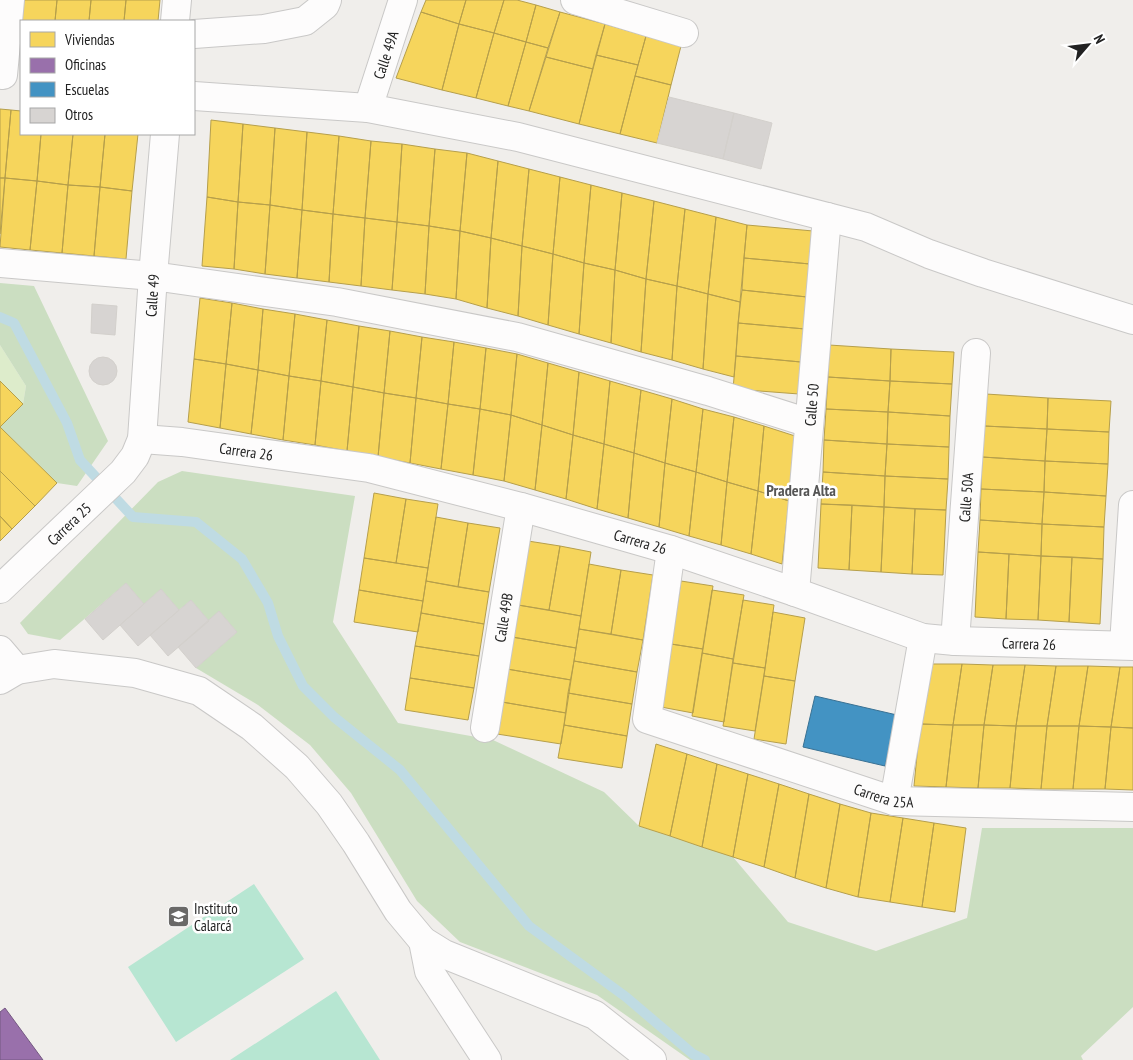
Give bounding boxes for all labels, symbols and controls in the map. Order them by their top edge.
legend [20,20,195,135]
north arrow [1063,20,1113,70]
street label: Calle 49A [369,27,402,81]
text: Viviendas [64,30,115,49]
text: N [1090,31,1109,46]
text: Oficinas [65,55,106,74]
text: Escuelas [65,80,109,99]
text: Otros [65,105,93,124]
street label: Calle 49 [141,274,163,317]
street label: Calle 50 [800,382,822,427]
street label: Carrera 26 [218,438,275,464]
street label: Calle 50A [954,471,977,523]
district label: Pradera Alta [766,480,836,500]
street label: Carrera 25 [43,498,95,549]
street label: Carrera 26 [612,525,669,558]
street label: Calle 49B [490,591,516,644]
street label: Carrera 26 [1002,633,1057,653]
street label: Carrera 25A [852,779,915,811]
place label: Instituto Calarcá [194,899,238,935]
school or university icon: Instituto Calarcá [166,905,190,929]

